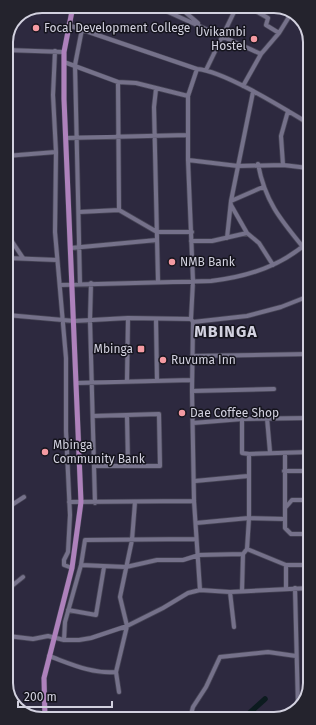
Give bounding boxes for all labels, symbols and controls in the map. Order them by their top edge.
place label: Focal Development College [44,21,190,35]
marker: Focal Development College [31,23,41,33]
place label: Uvikambi Hostel [195,25,246,53]
marker: Uvikambi Hostel [249,34,259,44]
place label: NMB Bank [180,255,236,269]
marker: NMB Bank [167,257,177,267]
district label: MBINGA [194,322,258,341]
place label: Mbinga [94,342,133,356]
marker: Mbinga [136,344,146,354]
place label: Ruvuma Inn [171,353,236,367]
marker: Ruvuma Inn [158,355,168,365]
place label: Dae Coffee Shop [190,406,279,420]
marker: Dae Coffee Shop [177,408,187,418]
place label: Mbinga Community Bank [53,438,146,466]
marker: Mbinga Community Bank [40,447,50,457]
scale bar [18,683,112,709]
text: 200 m [24,690,57,704]

